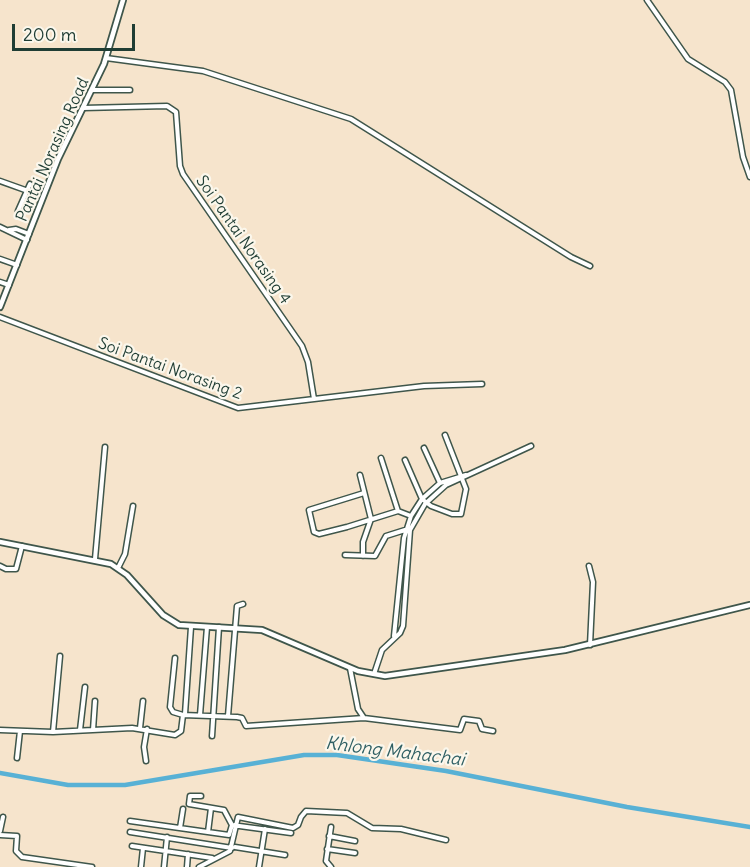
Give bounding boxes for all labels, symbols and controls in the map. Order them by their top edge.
scale bar [15,12,138,50]
text: 200 m [23,23,77,46]
street label: Pantai Norasing Road [13,75,93,225]
street label: Soi Pantai Norasing 4 [191,172,295,308]
street label: Soi Pantai Norasing 2 [95,334,245,404]
water label: Khlong Mahachai [324,733,466,771]

